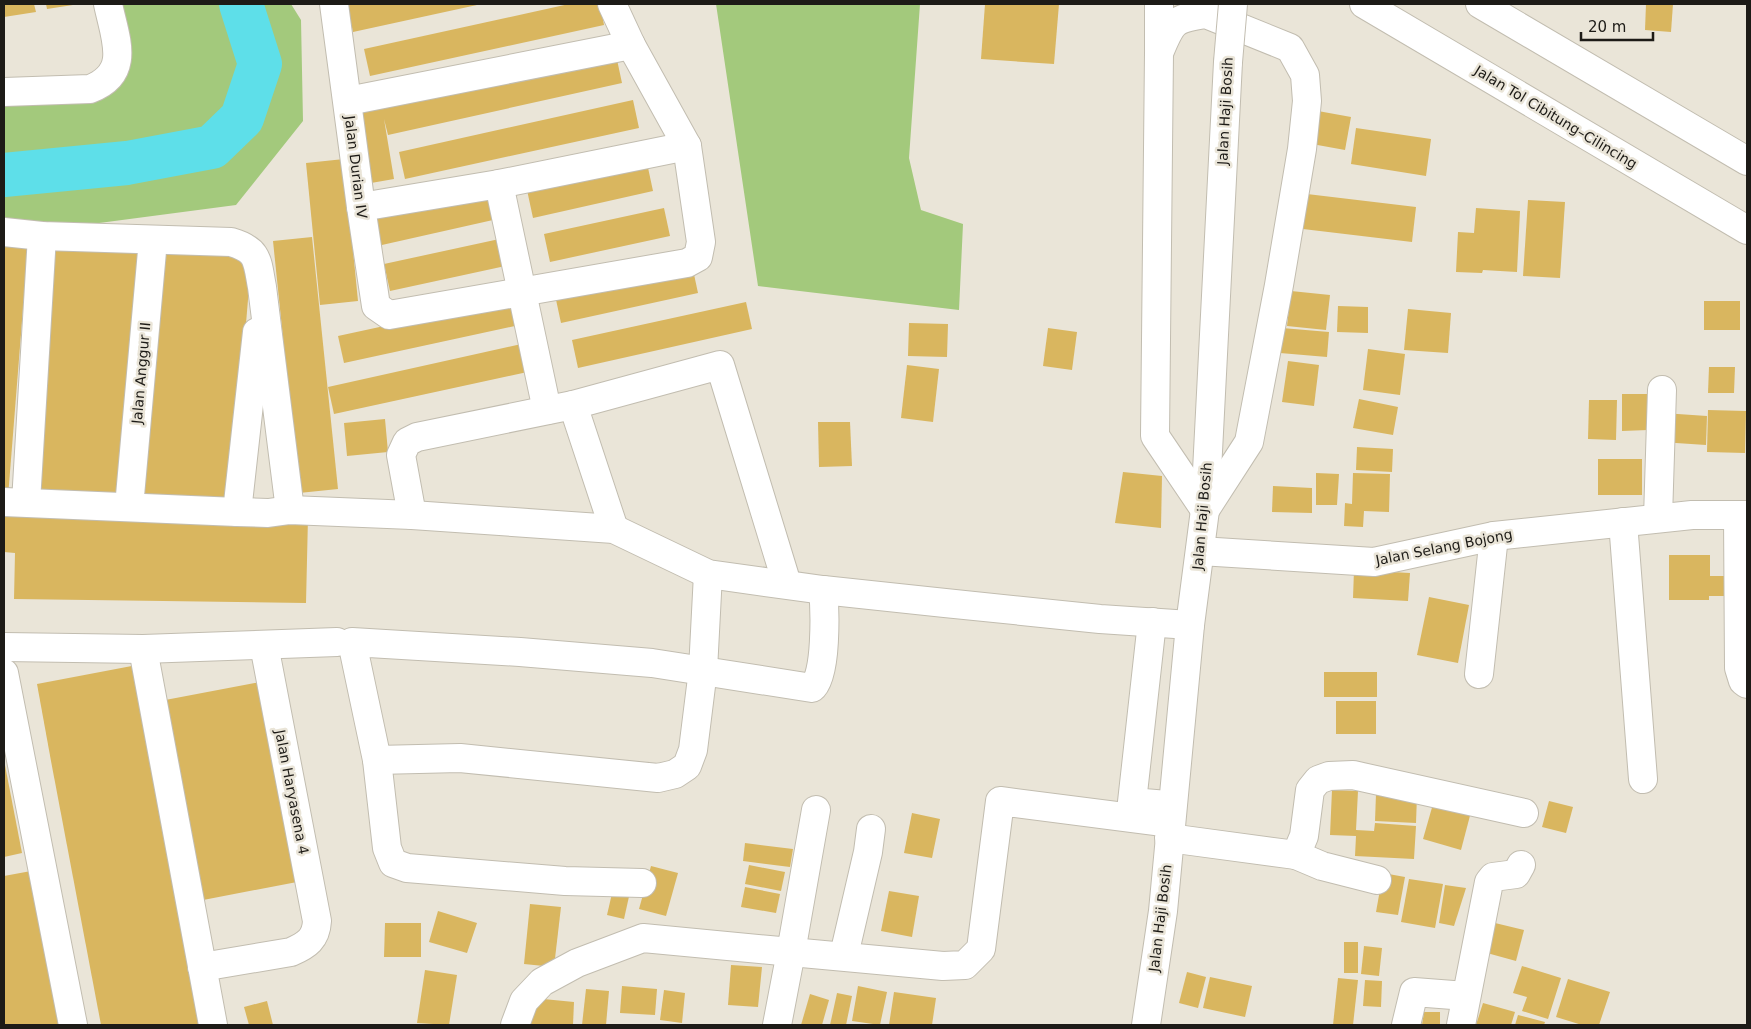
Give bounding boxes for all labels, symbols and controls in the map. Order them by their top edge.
scale bar [1581,10,1654,42]
text: 20 m [1588,18,1626,36]
street label: Jalan Haji Bosih [1214,57,1236,166]
street label: Jalan Tol Cibitung–Cilincing [1471,62,1640,172]
street label: Jalan Durian IV [342,114,370,220]
street label: Jalan Anggur II [128,321,153,426]
street label: Jalan Haji Bosih [1189,461,1215,572]
street label: Jalan Selang Bojong [1373,526,1514,568]
street label: Jalan Haryasena 4 [272,727,312,856]
street label: Jalan Haji Bosih [1145,863,1175,974]

